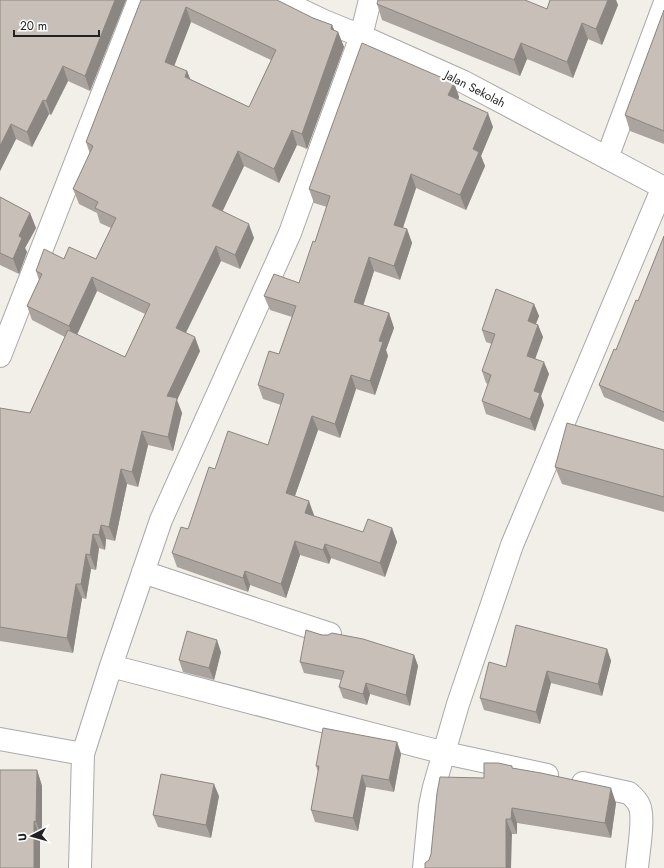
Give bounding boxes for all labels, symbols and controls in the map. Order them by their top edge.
scale bar [14,12,99,38]
text: 20 m [20,17,47,35]
street label: Jalan Sekolah [440,65,509,112]
north arrow [12,816,52,856]
text: U [14,832,30,842]

